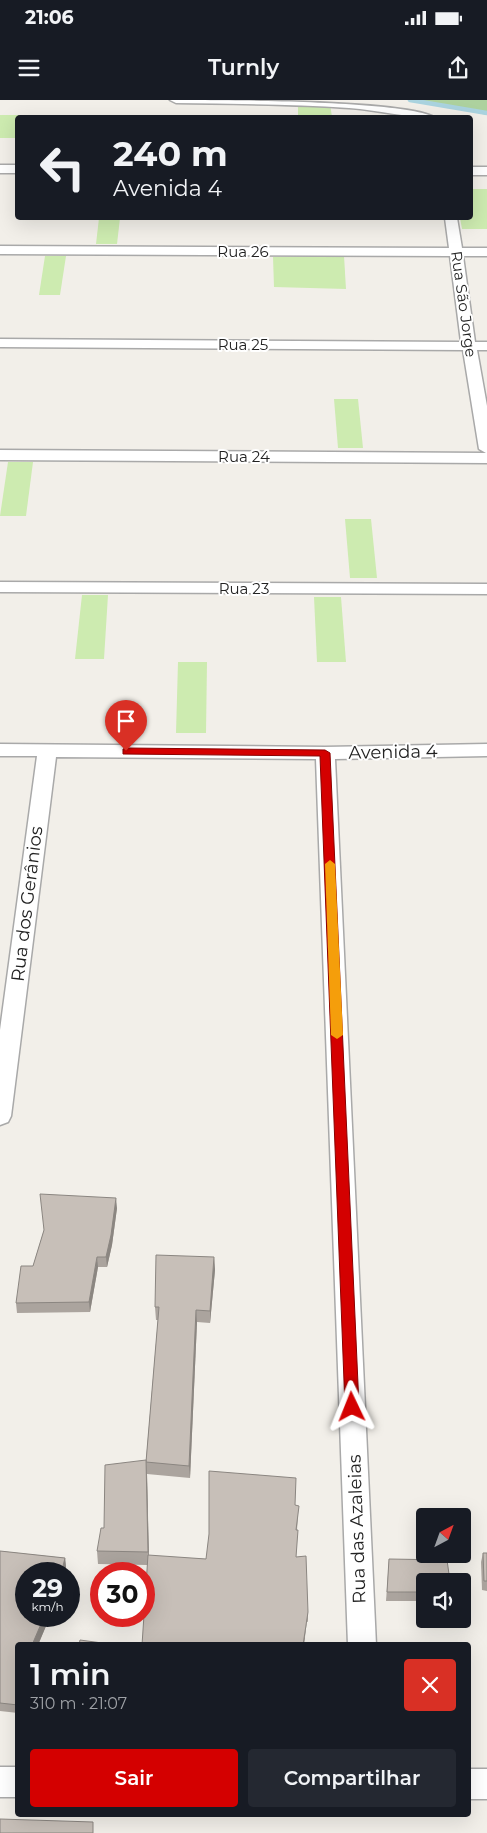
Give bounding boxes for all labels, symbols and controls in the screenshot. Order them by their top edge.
text: 21:06 [25,6,74,29]
icon: menu [15,54,43,82]
text: Turnly [208,54,279,81]
icon: share [444,54,472,82]
text: 240 m [113,132,228,175]
icon: left [30,135,95,200]
text: Avenida 4 [113,175,222,202]
street label: Rua 26 [217,242,269,261]
street label: Rua São Jorge [447,250,481,358]
street label: Rua 25 [218,335,268,354]
street label: Rua 24 [218,447,270,466]
street label: Rua 23 [219,579,269,598]
pin [105,700,147,751]
icon: arrive [112,707,140,735]
street label: Avenida 4 [348,740,438,764]
street label: Rua dos Gerânios [7,825,47,983]
position arrow [325,1380,377,1432]
street label: Rua das Azaleias [343,1454,371,1604]
north arrow [416,1508,471,1562]
map controls [416,1508,471,1628]
speed limit sign: 30 [90,1562,155,1627]
text: 29 [32,1573,63,1603]
button: sound [416,1573,471,1628]
text: km/h [31,1599,64,1614]
text: 1 min [30,1656,111,1693]
button: close [404,1659,456,1711]
text: 310 m · 21:07 [30,1694,127,1713]
button: Sair [30,1749,238,1807]
button: Compartilhar [248,1749,456,1807]

